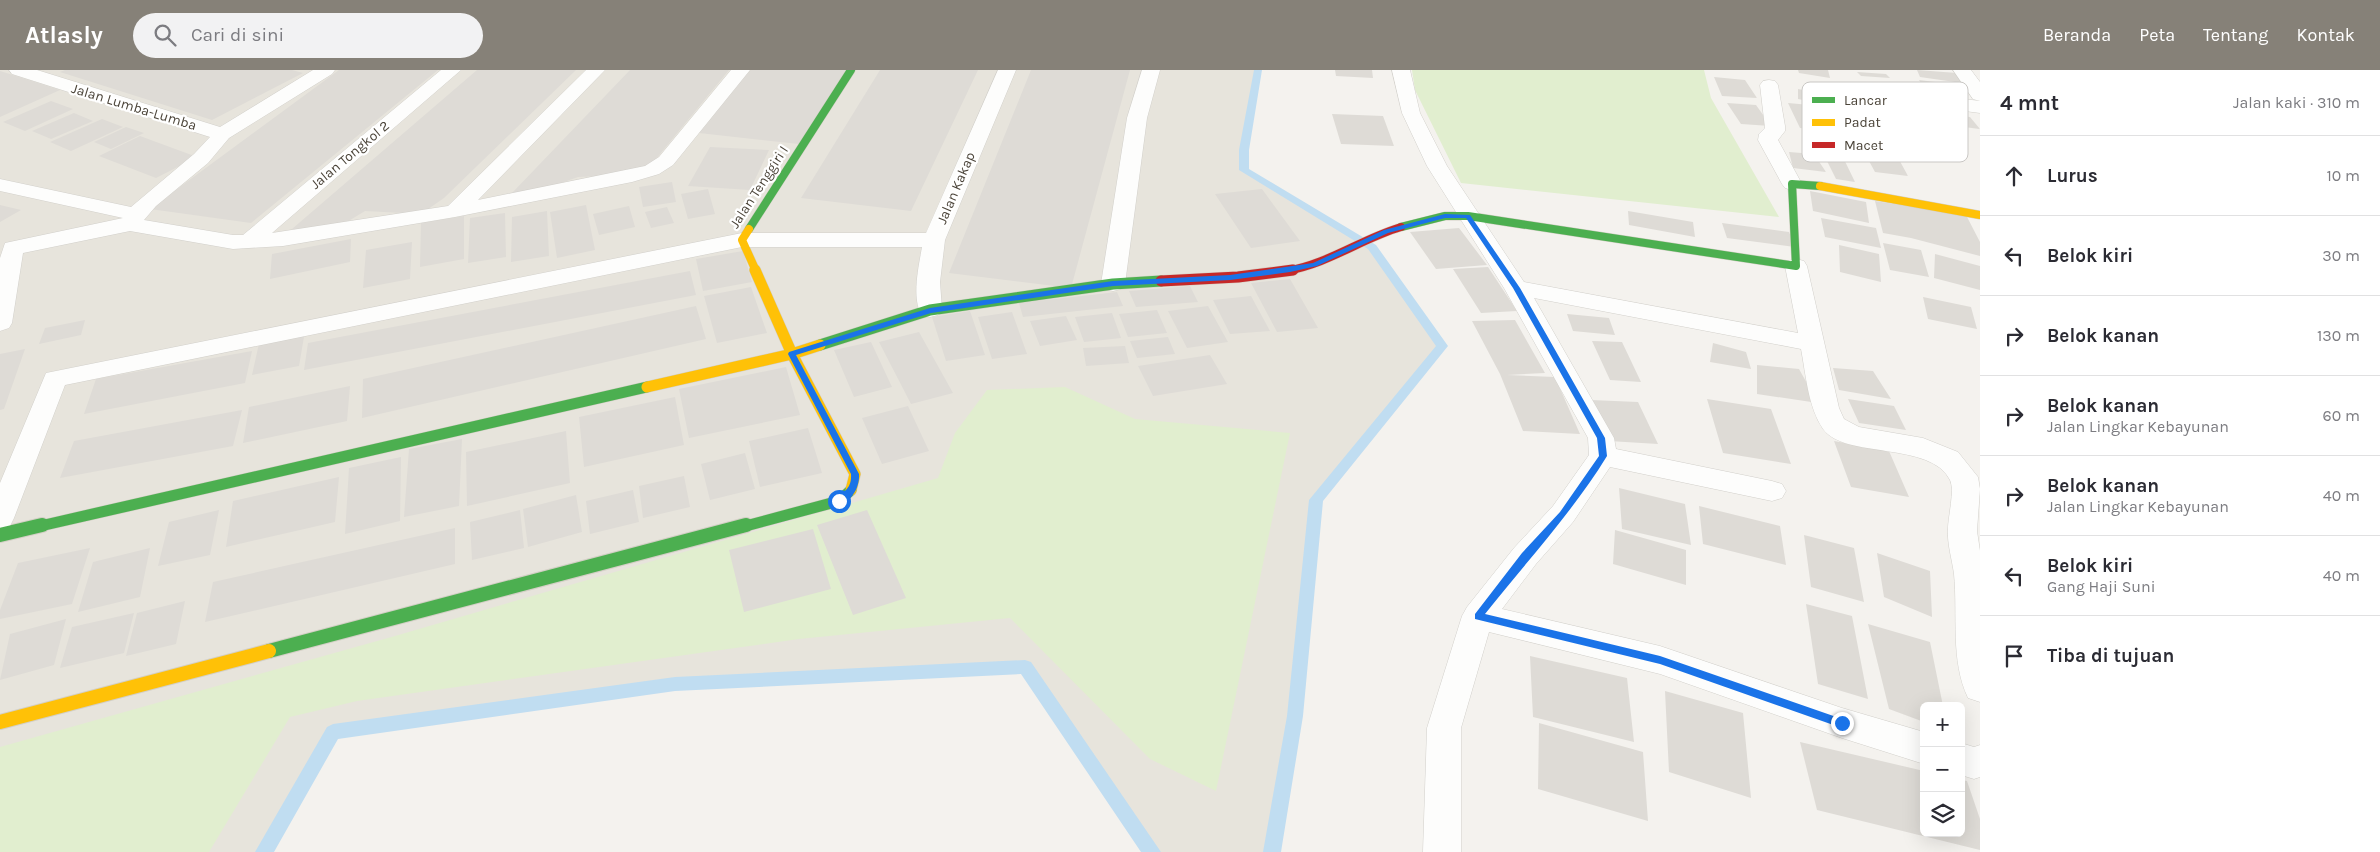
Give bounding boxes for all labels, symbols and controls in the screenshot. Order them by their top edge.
search box [133,13,483,58]
text: Atlasly [25,21,103,49]
icon: search [151,21,179,49]
text: Cari di sini [191,24,284,46]
text: Beranda [2043,24,2111,46]
text: Peta [2139,24,2175,46]
text: Tentang [2203,24,2269,46]
text: Kontak [2297,24,2355,46]
street label: Jalan Lumba-Lumba [69,80,199,134]
legend [1802,82,1968,162]
text: 4 mnt [2000,91,2059,115]
text: Lancar [1844,92,1888,109]
text: Jalan kaki · 310 m [2233,93,2360,112]
text: Padat [1844,114,1881,131]
street label: Jalan Tongkol 2 [307,117,393,193]
text: Macet [1844,137,1883,154]
street label: Jalan Tenggiri I [726,143,792,231]
street label: Jalan Kakap [933,149,979,227]
icon: ahead [2000,162,2028,190]
text: Lurus [2047,165,2098,187]
text: 10 m [2326,166,2360,185]
icon: left [2000,242,2028,270]
text: Belok kiri [2047,245,2133,267]
text: 30 m [2322,246,2360,265]
icon: right [2000,322,2028,350]
text: Belok kanan [2047,325,2159,347]
text: 130 m [2317,326,2360,345]
text: Belok kanan [2047,395,2159,417]
icon: right [2000,402,2028,430]
text: 60 m [2323,406,2360,425]
text: Jalan Lingkar Kebayunan [2047,417,2229,436]
text: Belok kanan [2047,475,2159,497]
icon: right [2000,482,2028,510]
text: 40 m [2323,486,2360,505]
route start [828,490,851,513]
text: Jalan Lingkar Kebayunan [2047,497,2229,516]
text: Belok kiri [2047,555,2133,577]
icon: left [2000,562,2028,590]
text: 40 m [2323,566,2360,585]
text: Gang Haji Suni [2047,577,2155,596]
icon: arrive [2000,642,2028,670]
text: Tiba di tujuan [2047,645,2174,667]
map controls [1920,702,1965,837]
button: + [1920,702,1965,747]
route end [1831,712,1854,735]
button: − [1920,747,1965,792]
button: layers [1920,792,1965,837]

